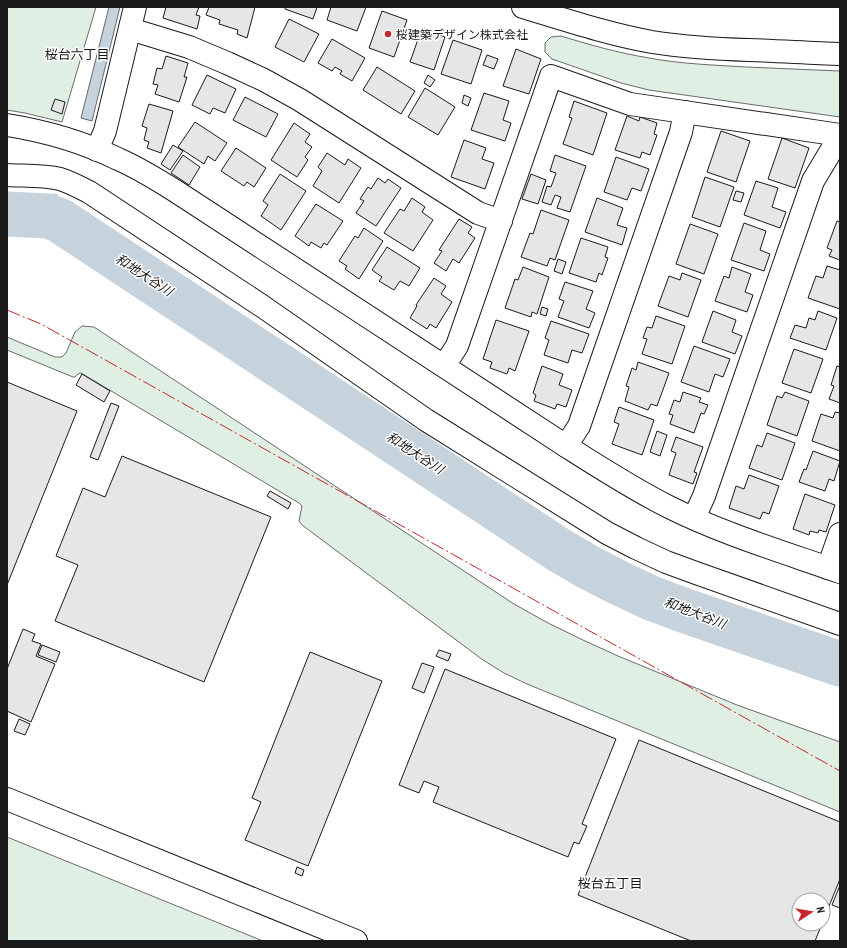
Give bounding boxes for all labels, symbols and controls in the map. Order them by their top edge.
place label: 桜建築デザイン株式会社 [396,27,528,42]
marker: 桜建築デザイン株式会社 [383,29,393,39]
district label: 桜台六丁目 [44,46,110,63]
water label: 和地大谷川 [112,250,178,301]
water label: 和地大谷川 [383,428,449,479]
water label: 和地大谷川 [662,593,730,633]
district label: 桜台五丁目 [577,875,643,892]
north arrow [791,892,831,932]
text: N [813,906,828,914]

